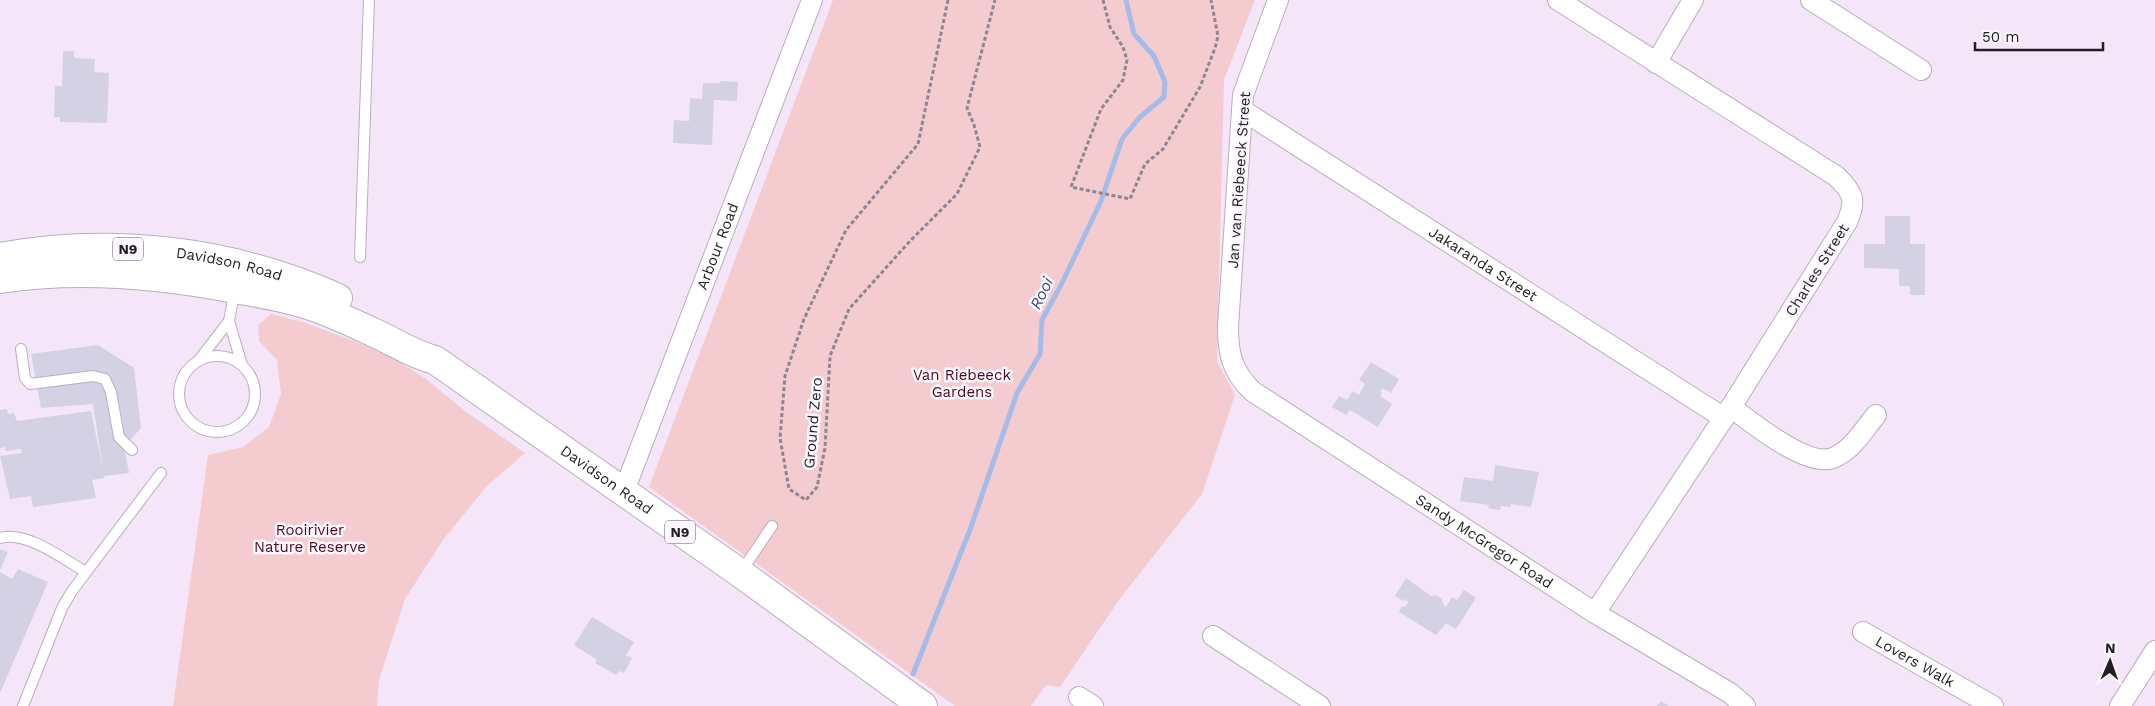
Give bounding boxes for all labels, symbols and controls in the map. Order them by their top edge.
scale bar [1975,20,2102,52]
text: 50 m [1982,28,2019,46]
street label: Jan van Riebeeck Street [1224,90,1254,269]
street label: Arbour Road [693,200,742,292]
street label: Charles Street [1781,220,1853,320]
street label: Jakaranda Street [1425,223,1541,306]
road number: N9 [113,238,143,260]
street label: Davidson Road [175,244,284,285]
water label: Rooi [1026,273,1058,312]
park label: Van Riebeeck Gardens [913,366,1011,401]
street label: Ground Zero [800,377,826,469]
street label: Davidson Road [557,441,656,518]
street label: Sandy McGregor Road [1412,490,1556,592]
road number: N9 [665,520,695,544]
park label: Rooirivier Nature Reserve [254,521,366,556]
street label: Lovers Walk [1872,632,1958,692]
north arrow [2085,636,2135,686]
text: N [2105,640,2116,656]

